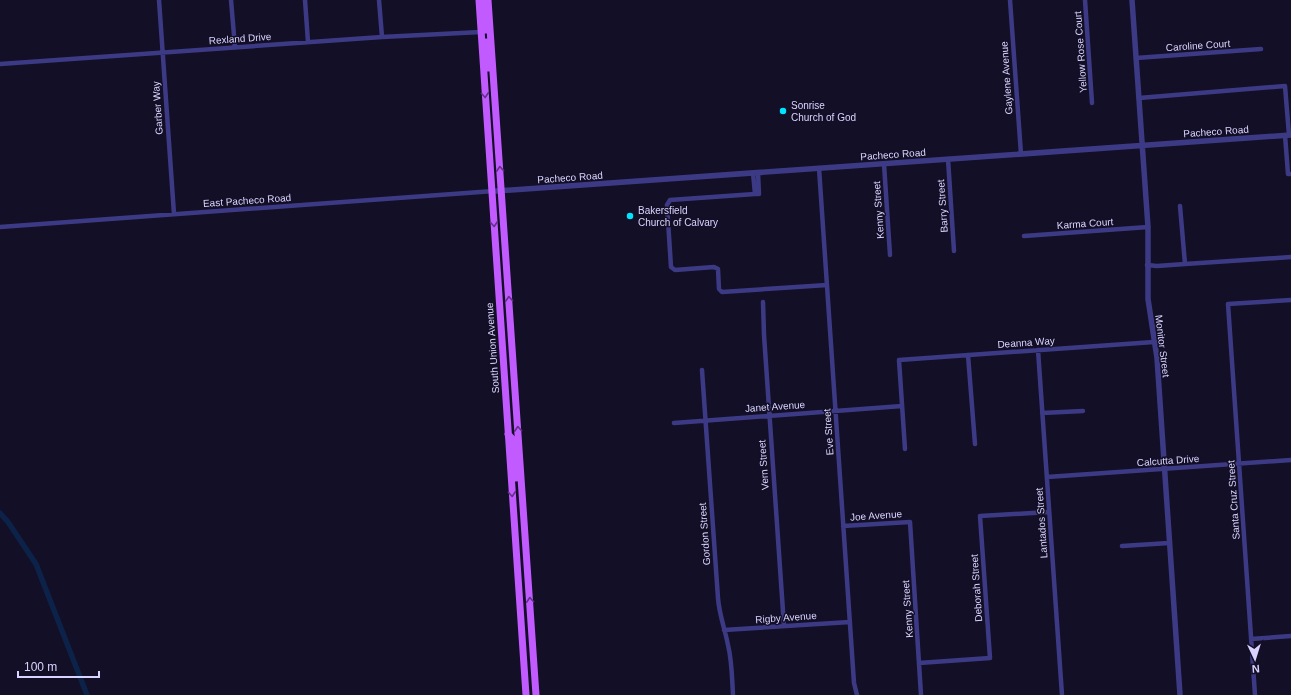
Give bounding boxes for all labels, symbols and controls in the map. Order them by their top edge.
street label: Yellow Rose Court [1072,11,1089,93]
street label: Rexland Drive [208,31,272,46]
street label: Caroline Court [1165,38,1231,53]
street label: Gaylene Avenue [998,41,1015,115]
street label: Garber Way [150,81,165,135]
one-way arrow [481,92,489,98]
place label: Sonrise Church of God [791,100,856,123]
marker: Sonrise Church of God [778,106,788,116]
street label: Pacheco Road [1183,124,1249,139]
street label: Pacheco Road [860,147,926,162]
one-way arrow [496,166,505,172]
street label: Pacheco Road [537,170,603,185]
street label: Barry Street [935,179,950,233]
street label: Kenny Street [871,181,886,239]
street label: East Pacheco Road [203,192,292,209]
place label: Bakersfield Church of Calvary [638,205,718,228]
marker: Bakersfield Church of Calvary [625,211,635,221]
street label: Karma Court [1056,216,1114,231]
one-way arrow [489,221,498,228]
one-way arrow [505,296,514,302]
street label: South Union Avenue [484,302,501,394]
street label: Monitor Street [1153,314,1172,378]
street label: Deanna Way [997,335,1055,350]
street label: Janet Avenue [745,399,806,414]
street label: Eve Street [821,408,836,456]
one-way arrow [513,426,522,432]
street label: Vern Street [756,439,771,490]
street label: Calcutta Drive [1136,453,1200,468]
street label: Santa Cruz Street [1225,460,1242,540]
street label: Lantados Street [1034,487,1049,559]
one-way arrow [508,491,517,497]
street label: Gordon Street [697,502,712,566]
street label: Joe Avenue [850,508,903,523]
street label: Deborah Street [969,554,984,622]
street label: Kenny Street [900,580,915,638]
one-way arrow [525,597,534,603]
street label: Rigby Avenue [755,610,818,625]
north arrow [1235,639,1275,679]
scale bar [18,653,99,679]
text: 100 m [24,660,57,674]
text: N [1251,663,1260,675]

